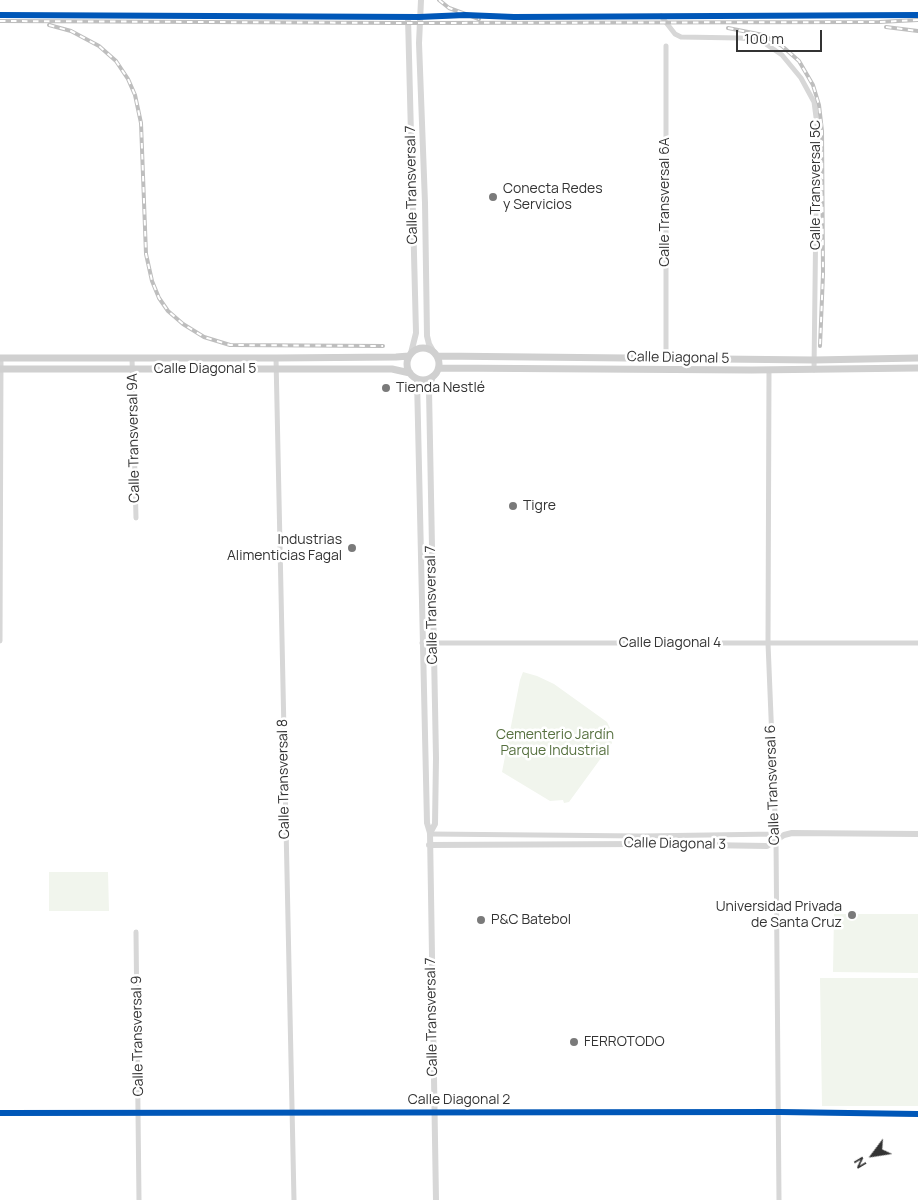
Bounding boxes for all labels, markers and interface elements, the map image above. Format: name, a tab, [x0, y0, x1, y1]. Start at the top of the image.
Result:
scale bar	[738, 20, 824, 52]
text: 100 m	[744, 28, 784, 49]
street label: Calle Transversal 5C	[808, 120, 824, 250]
street label: Calle Transversal 7	[403, 125, 421, 245]
street label: Calle Transversal 6A	[657, 137, 673, 267]
place label: Conecta Redes y Servicios	[503, 181, 603, 213]
marker: Conecta Redes y Servicios	[487, 191, 499, 203]
street label: Calle Diagonal 5	[627, 349, 729, 367]
street label: Calle Diagonal 5	[154, 361, 256, 377]
street label: Calle Transversal 9A	[124, 373, 144, 503]
place label: Tienda Nestlé	[396, 380, 485, 396]
marker: Tienda Nestlé	[380, 382, 392, 394]
place label: Tigre	[523, 498, 556, 514]
marker: Tigre	[507, 500, 519, 512]
place label: Industrias Alimenticias Fagal	[227, 532, 342, 564]
marker: Industrias Alimenticias Fagal	[346, 542, 358, 554]
street label: Calle Transversal 7	[423, 545, 441, 665]
street label: Calle Diagonal 4	[619, 635, 721, 651]
street label: Calle Transversal 8	[275, 719, 293, 839]
street label: Calle Transversal 6	[763, 724, 783, 846]
park label: Cementerio Jardín Parque Industrial	[496, 727, 614, 760]
street label: Calle Diagonal 3	[624, 835, 726, 853]
place label: Universidad Privada de Santa Cruz	[716, 899, 842, 932]
marker: Universidad Privada de Santa Cruz	[846, 909, 858, 921]
place label: P&C Batebol	[491, 912, 571, 928]
marker: P&C Batebol	[475, 914, 487, 926]
street label: Calle Transversal 7	[423, 957, 441, 1077]
street label: Calle Transversal 9	[129, 976, 147, 1096]
place label: FERROTODO	[584, 1034, 665, 1050]
marker: FERROTODO	[568, 1036, 580, 1048]
street label: Calle Diagonal 2	[408, 1092, 510, 1108]
north arrow	[848, 1130, 898, 1180]
text: N	[849, 1154, 870, 1172]

